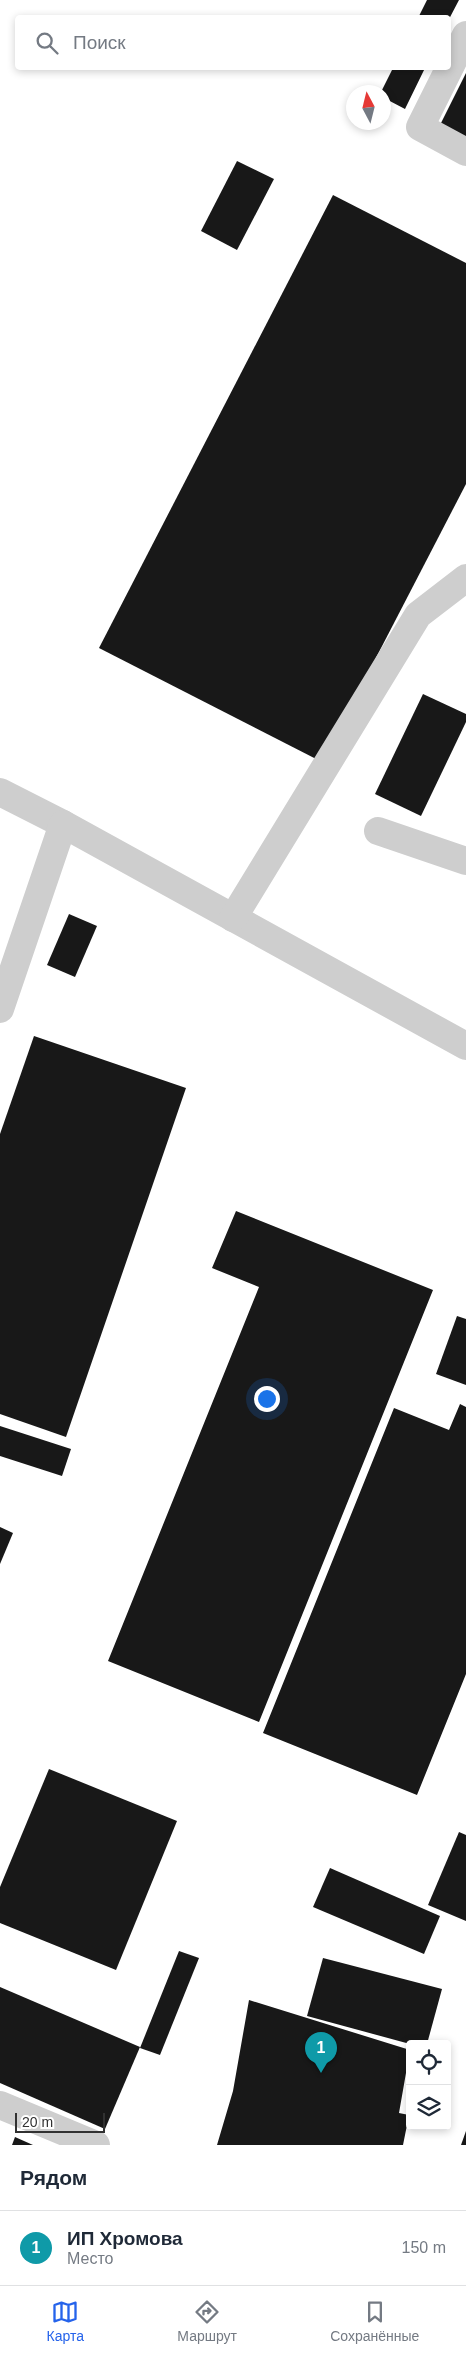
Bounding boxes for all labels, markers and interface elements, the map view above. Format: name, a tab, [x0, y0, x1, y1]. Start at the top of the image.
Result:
search box	[15, 15, 451, 70]
icon: search	[33, 29, 61, 57]
text: Поиск	[73, 32, 126, 53]
north arrow	[346, 85, 391, 130]
your location	[254, 1386, 280, 1412]
pin: 1	[305, 2032, 337, 2073]
map controls	[406, 2040, 451, 2130]
button: locate	[406, 2040, 451, 2085]
button: layers	[406, 2085, 451, 2130]
scale bar	[15, 2110, 105, 2133]
text: 20 m	[22, 2114, 53, 2130]
text: Рядом	[20, 2166, 87, 2189]
text: ИП Хромова	[67, 2228, 183, 2249]
text: 1	[32, 2239, 40, 2256]
text: 150 m	[402, 2239, 446, 2256]
text: Место	[67, 2250, 113, 2267]
tab: Карта	[47, 2298, 84, 2344]
tab: Маршрут	[177, 2298, 237, 2344]
tab: Сохранённые	[330, 2298, 419, 2344]

